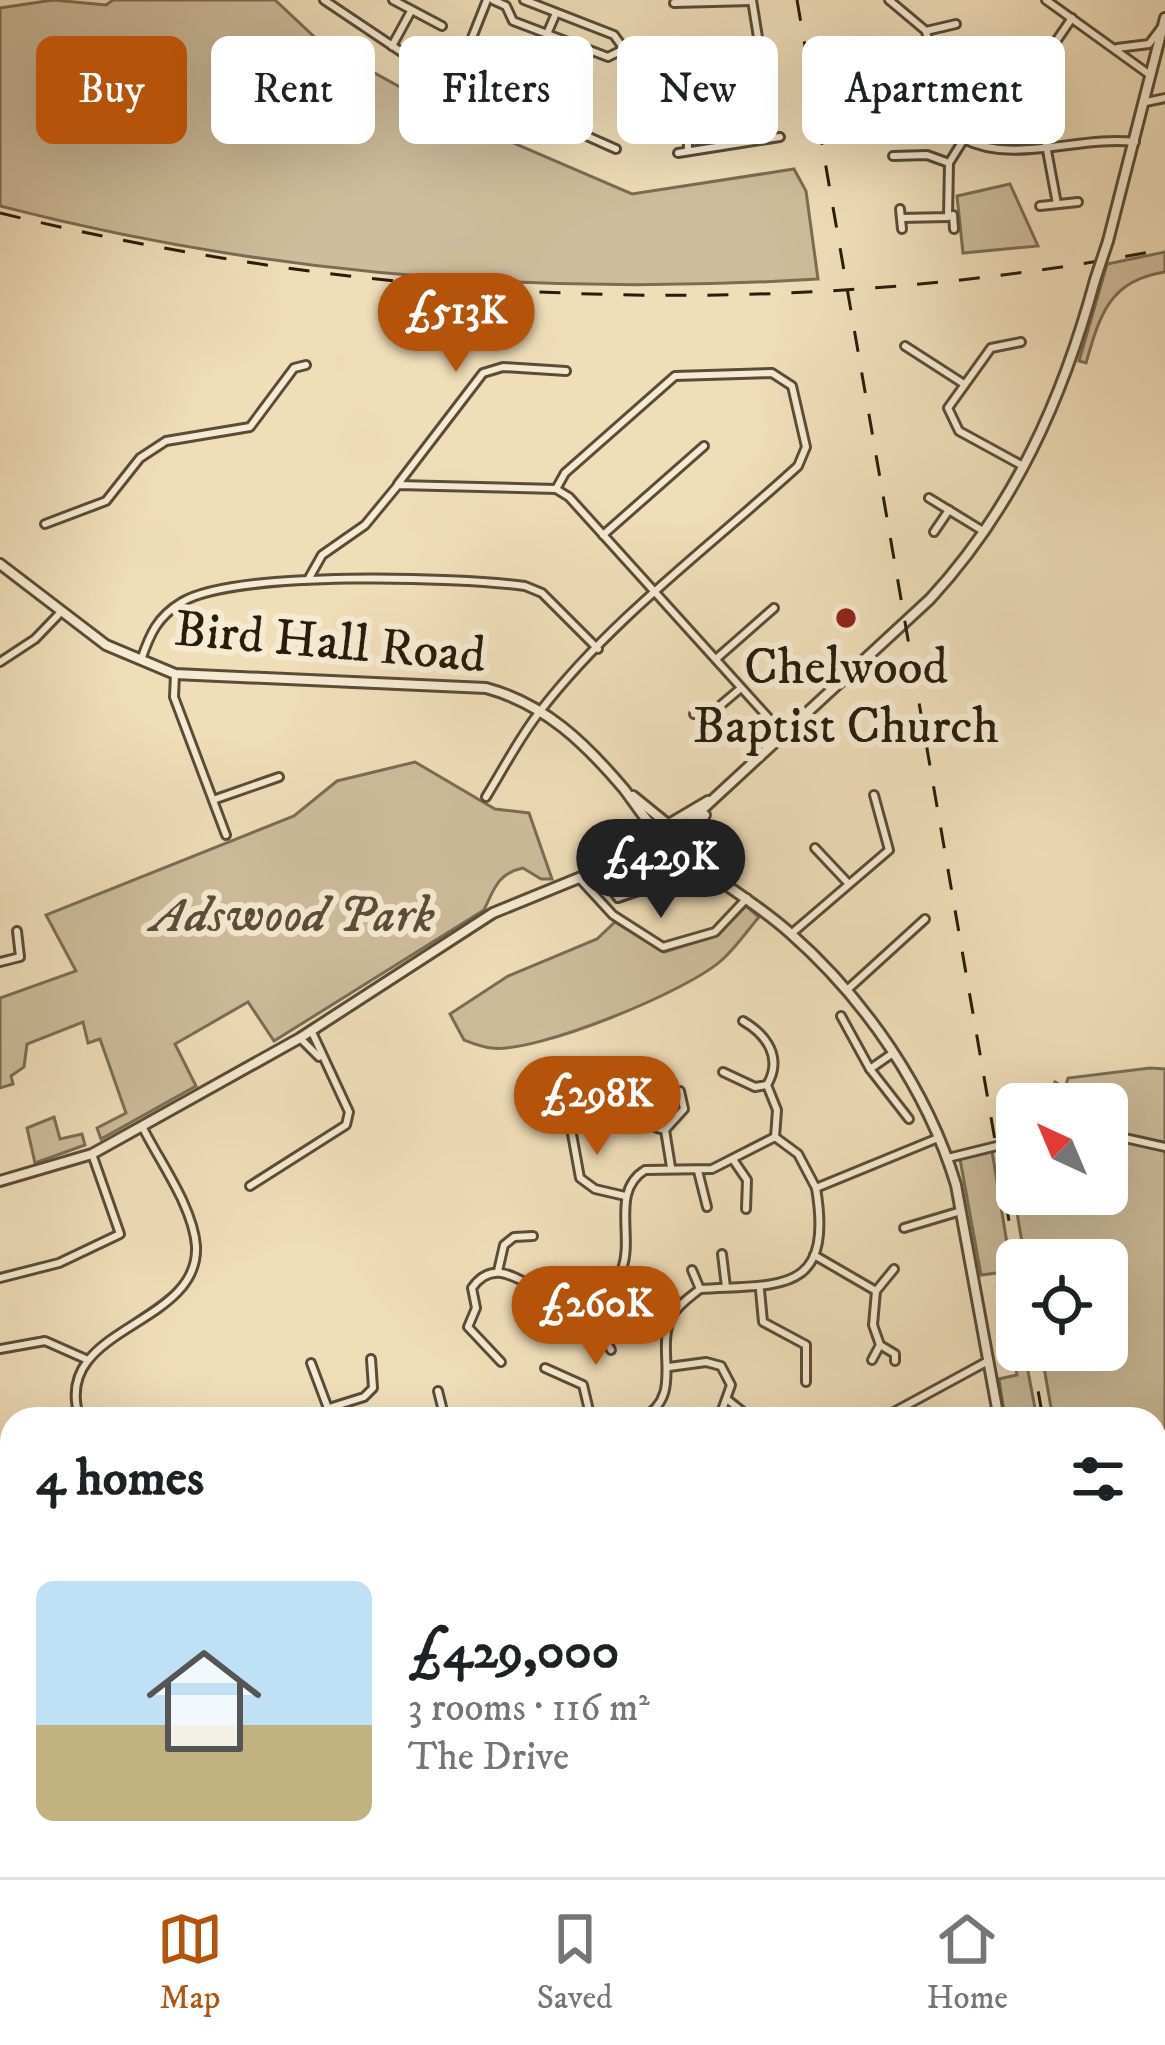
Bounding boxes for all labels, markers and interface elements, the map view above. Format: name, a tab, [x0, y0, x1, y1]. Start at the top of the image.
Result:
chip: Buy	[36, 36, 187, 144]
chip: Rent	[211, 36, 375, 144]
chip: Filters	[399, 36, 593, 144]
chip: New	[617, 36, 778, 144]
chip: Apartment	[802, 36, 1065, 144]
pin: £513K	[372, 273, 540, 375]
text: £513K	[405, 287, 507, 336]
street label: Bird Hall Road	[172, 598, 489, 689]
marker: Chelwood Baptist Church	[833, 605, 859, 631]
place label: Chelwood Baptist Church	[693, 636, 999, 759]
pin: £429K	[577, 819, 745, 921]
text: £429K	[603, 833, 719, 882]
park label: Adswood Park	[146, 884, 436, 948]
pin: £298K	[513, 1056, 681, 1158]
text: £298K	[541, 1070, 653, 1119]
north arrow	[996, 1083, 1128, 1215]
map controls	[996, 1083, 1128, 1371]
button: locate	[996, 1239, 1128, 1371]
pin: £260K	[512, 1266, 680, 1368]
text: £260K	[539, 1280, 653, 1329]
icon: filters	[1065, 1446, 1131, 1512]
text: 4 homes	[36, 1447, 204, 1511]
text: £429,000	[408, 1620, 619, 1684]
icon: home	[132, 1629, 276, 1773]
text: 3 rooms · 116 m²	[408, 1684, 650, 1733]
text: The Drive	[408, 1733, 569, 1782]
tab: Map	[157, 1906, 223, 2019]
tab: Saved	[537, 1906, 613, 2019]
tab: Home	[926, 1906, 1008, 2019]

